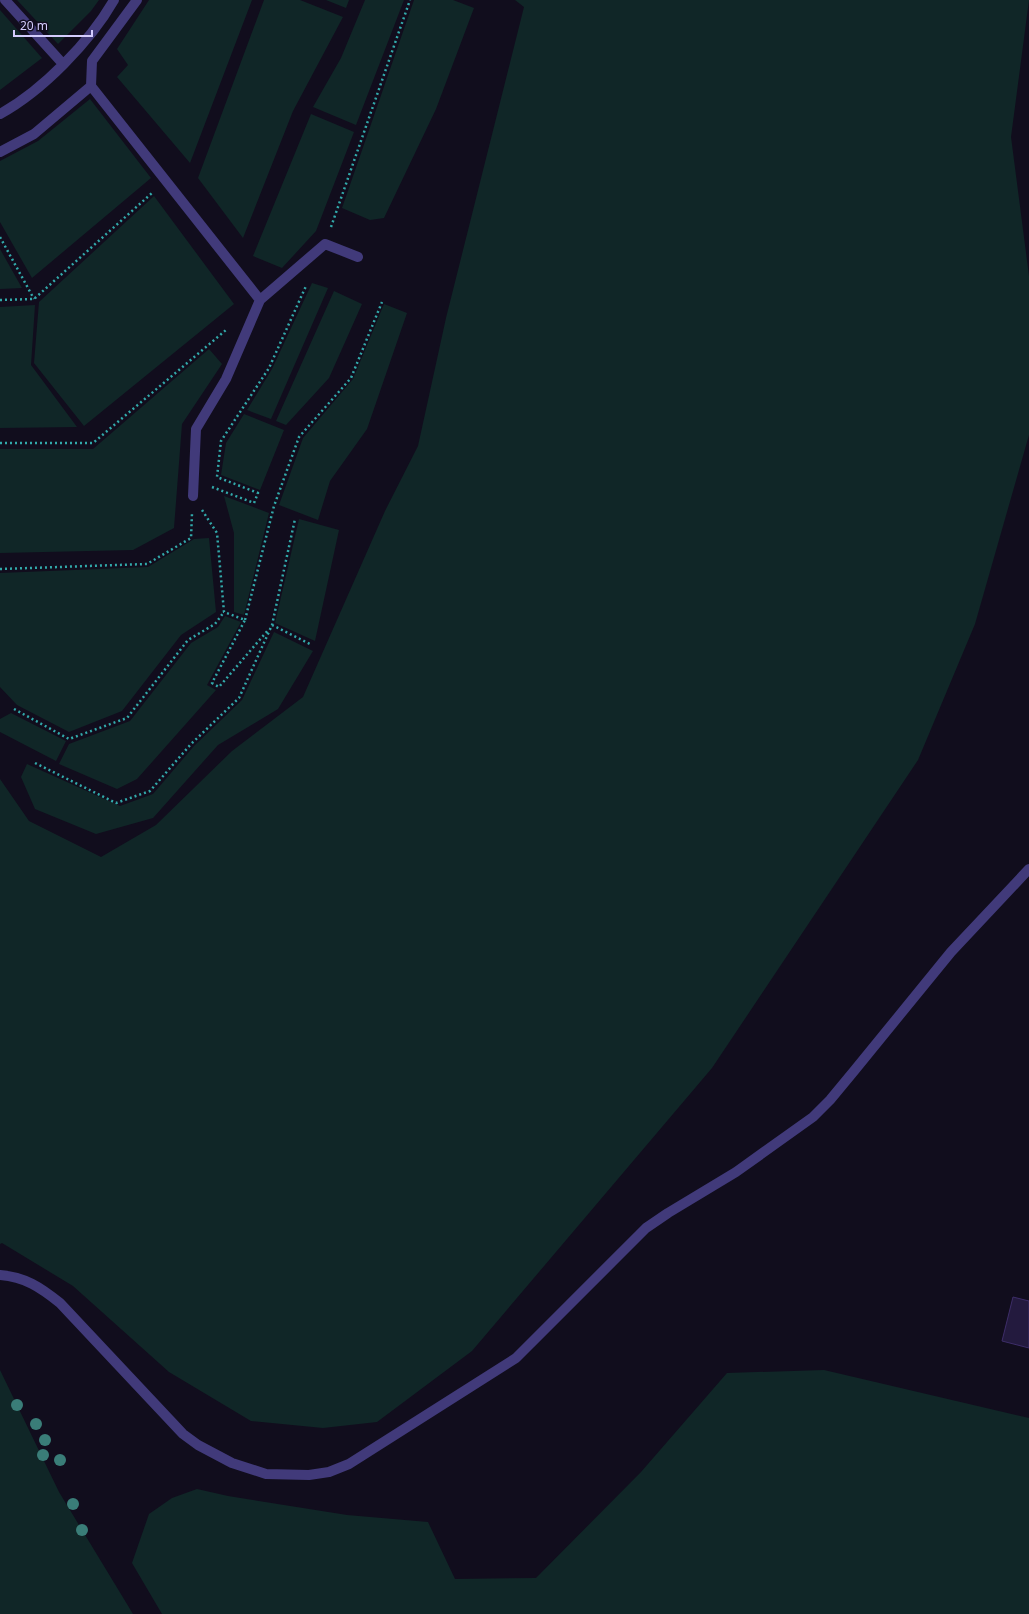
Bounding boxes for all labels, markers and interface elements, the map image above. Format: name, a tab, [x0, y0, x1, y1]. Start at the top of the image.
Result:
scale bar	[14, 12, 92, 38]
text: 20 m	[20, 17, 48, 34]

